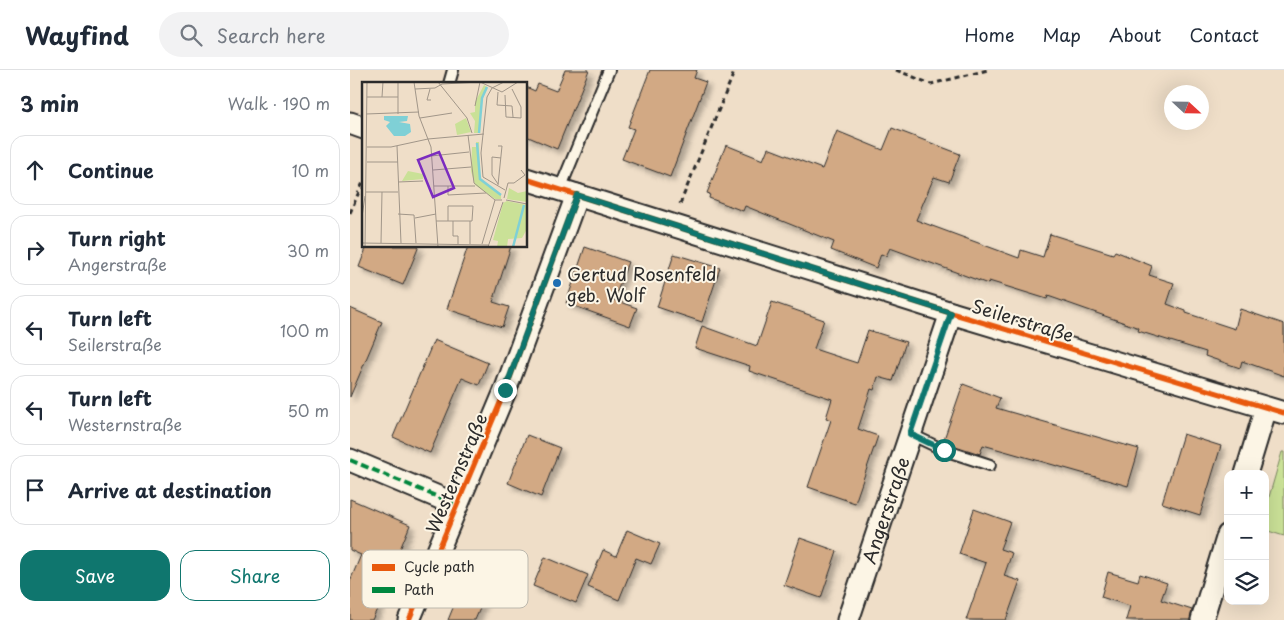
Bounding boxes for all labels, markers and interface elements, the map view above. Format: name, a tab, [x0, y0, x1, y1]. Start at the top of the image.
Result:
search box	[159, 12, 509, 57]
text: Wayfind	[25, 17, 129, 53]
icon: search	[177, 21, 205, 49]
text: Search here	[217, 21, 325, 49]
text: Home	[964, 21, 1014, 48]
text: Map	[1042, 21, 1081, 48]
text: About	[1109, 21, 1161, 48]
text: Contact	[1189, 21, 1259, 48]
inset map	[362, 82, 528, 248]
north arrow	[1164, 85, 1209, 130]
text: 3 min	[20, 87, 79, 119]
text: Walk · 190 m	[228, 91, 330, 115]
icon: ahead	[21, 156, 49, 184]
text: Continue	[68, 156, 154, 184]
text: 10 m	[292, 158, 329, 182]
text: Turn right	[68, 224, 166, 252]
icon: right	[21, 236, 49, 264]
text: 30 m	[287, 238, 329, 262]
text: Angerstraße	[68, 252, 167, 276]
place label: Gertud Rosenfeld geb. Wolf	[567, 260, 717, 308]
marker: Gertud Rosenfeld geb. Wolf	[551, 277, 563, 289]
street label: Seilerstraße	[969, 292, 1077, 348]
text: Turn left	[68, 304, 152, 332]
icon: left	[21, 316, 49, 344]
text: 100 m	[280, 318, 329, 342]
text: Seilerstraße	[68, 332, 162, 356]
route end	[494, 379, 517, 402]
text: Turn left	[68, 384, 152, 412]
icon: left	[21, 396, 49, 424]
text: 50 m	[288, 398, 329, 422]
street label: Westernstraße	[419, 409, 493, 537]
text: Westernstraße	[68, 412, 182, 436]
route start	[933, 439, 956, 462]
street label: Angerstraße	[854, 453, 915, 567]
map controls	[1224, 470, 1269, 605]
button: +	[1224, 470, 1269, 515]
icon: arrive	[21, 476, 49, 504]
text: Arrive at destination	[68, 476, 272, 504]
button: −	[1224, 515, 1269, 560]
button: Save	[20, 550, 170, 601]
button: Share	[180, 550, 330, 601]
legend	[362, 550, 528, 608]
text: Cycle path	[404, 556, 475, 577]
button: layers	[1224, 560, 1269, 605]
text: Path	[404, 579, 434, 600]

